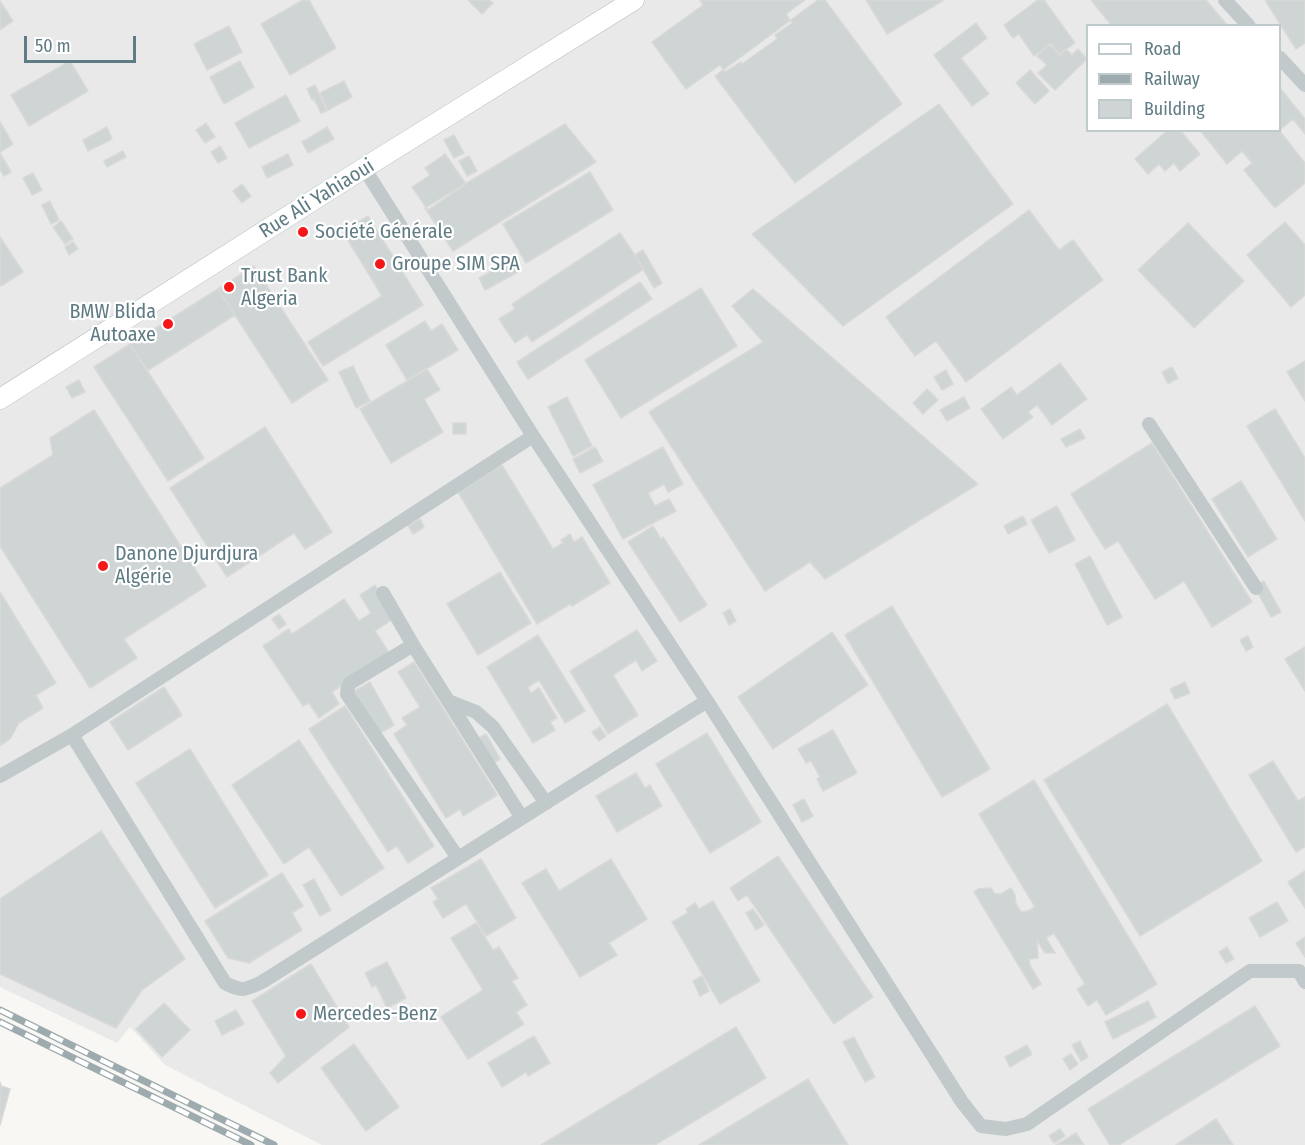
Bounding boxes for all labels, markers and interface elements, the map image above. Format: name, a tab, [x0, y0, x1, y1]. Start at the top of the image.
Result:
scale bar	[27, 24, 140, 62]
legend	[1086, 24, 1281, 132]
text: 50 m	[35, 35, 71, 57]
text: Road	[1144, 38, 1181, 60]
text: Railway	[1144, 68, 1200, 90]
text: Building	[1144, 98, 1205, 120]
street label: Rue Ali Yahiaoui	[255, 154, 379, 244]
place label: Société Générale	[315, 220, 453, 244]
marker: Société Générale	[296, 225, 310, 239]
place label: Groupe SIM SPA	[392, 252, 520, 276]
marker: Groupe SIM SPA	[373, 257, 387, 271]
place label: Trust Bank Algeria	[241, 264, 327, 311]
marker: Trust Bank Algeria	[222, 280, 236, 294]
place label: BMW Blida Autoaxe	[69, 300, 156, 347]
marker: BMW Blida Autoaxe	[161, 317, 175, 331]
place label: Danone Djurdjura Algérie	[115, 542, 258, 589]
marker: Danone Djurdjura Algérie	[96, 559, 110, 573]
place label: Mercedes-Benz	[313, 1002, 437, 1026]
marker: Mercedes-Benz	[294, 1007, 308, 1021]

